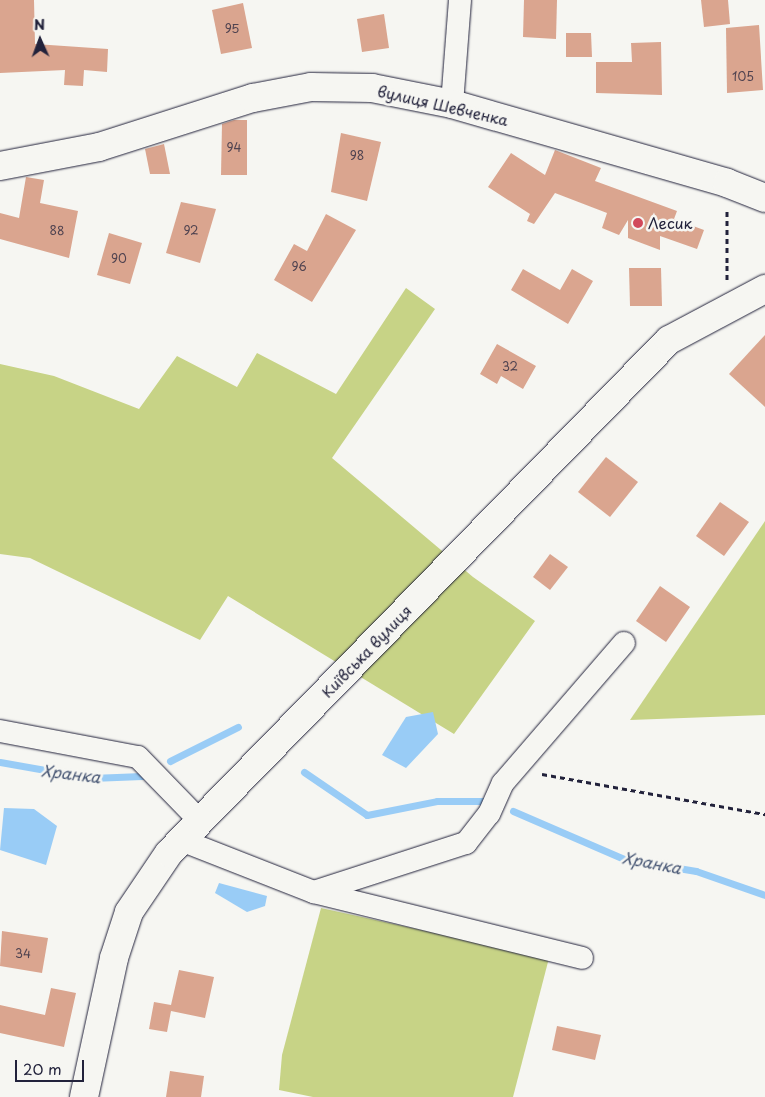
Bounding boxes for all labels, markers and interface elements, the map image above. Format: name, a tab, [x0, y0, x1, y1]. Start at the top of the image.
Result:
text: N	[34, 14, 45, 35]
north arrow	[15, 15, 65, 65]
house number: 95	[225, 22, 239, 36]
house number: 105	[732, 70, 754, 84]
street label: вулиця Шевченка	[376, 81, 510, 129]
house number: 94	[227, 141, 241, 155]
house number: 98	[350, 149, 364, 163]
place label: Лесик	[648, 214, 692, 232]
marker: Лесик	[632, 217, 644, 229]
house number: 88	[50, 224, 64, 238]
house number: 92	[183, 224, 199, 238]
house number: 90	[111, 252, 127, 266]
house number: 96	[291, 260, 307, 274]
house number: 32	[502, 360, 518, 374]
street label: Київська вулиця	[317, 601, 415, 701]
water label: Хранка	[40, 760, 102, 786]
water label: Хранка	[621, 847, 683, 877]
house number: 34	[15, 947, 31, 961]
scale bar	[18, 1050, 86, 1082]
text: 20 m	[23, 1057, 62, 1080]

